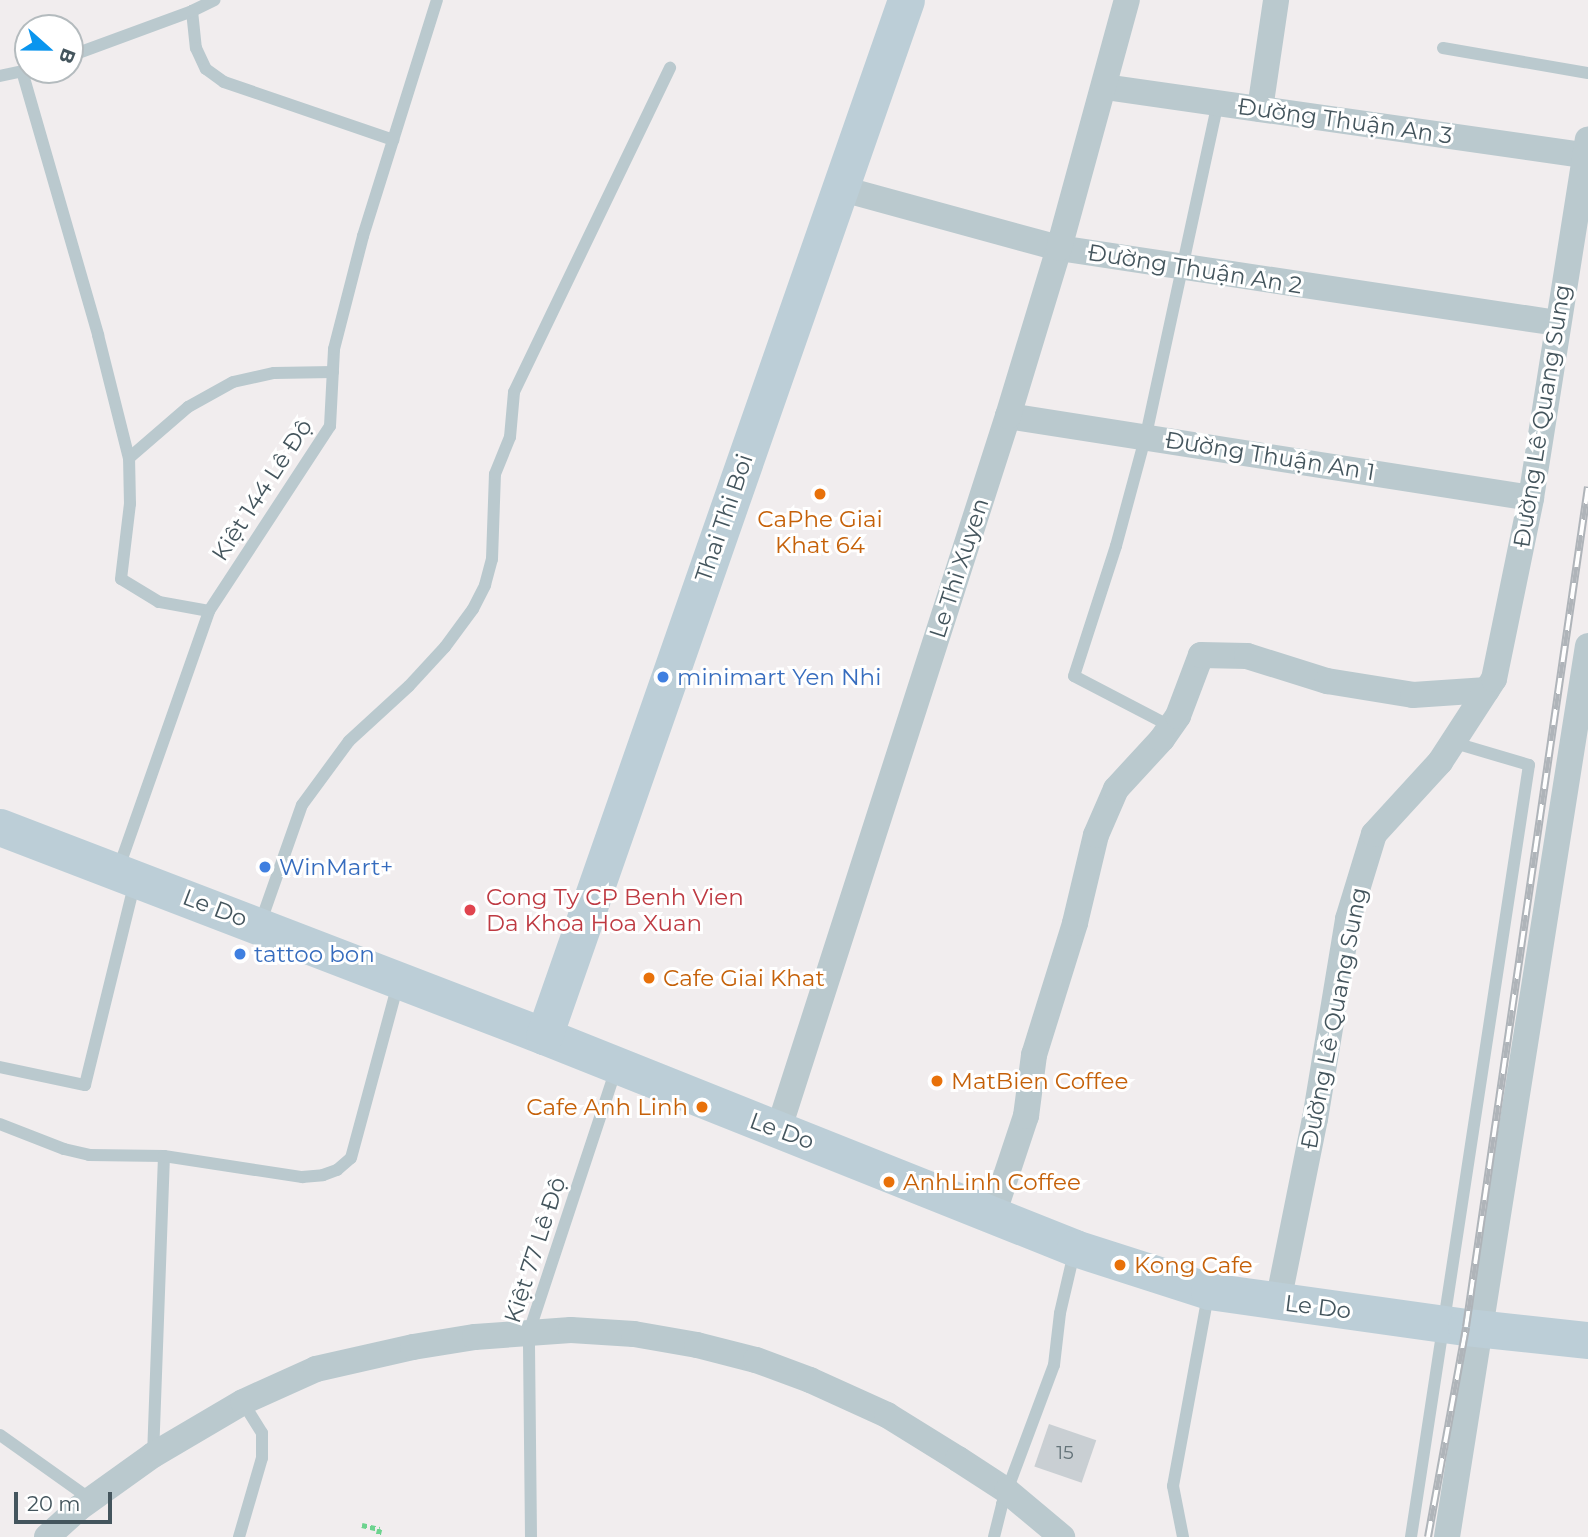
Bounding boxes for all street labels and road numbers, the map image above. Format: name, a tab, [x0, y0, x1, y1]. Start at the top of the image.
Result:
street label: Đường Thuận An 3	[1236, 92, 1454, 150]
street label: Đường Thuận An 2	[1086, 238, 1304, 300]
street label: Đường Lê Quang Sung	[1508, 283, 1576, 549]
street label: Kiệt 144 Lê Độ	[206, 414, 318, 566]
street label: Đường Thuận An 1	[1163, 426, 1377, 486]
street label: Thai Thi Boi	[689, 450, 759, 586]
street label: Le Thi Xuyen	[923, 494, 995, 642]
street label: Le Do	[179, 883, 251, 933]
street label: Đường Lê Quang Sung	[1295, 885, 1373, 1151]
street label: Le Do	[746, 1107, 818, 1155]
street label: Kiệt 77 Lê Độ	[498, 1174, 572, 1326]
street label: Le Do	[1283, 1289, 1353, 1325]

